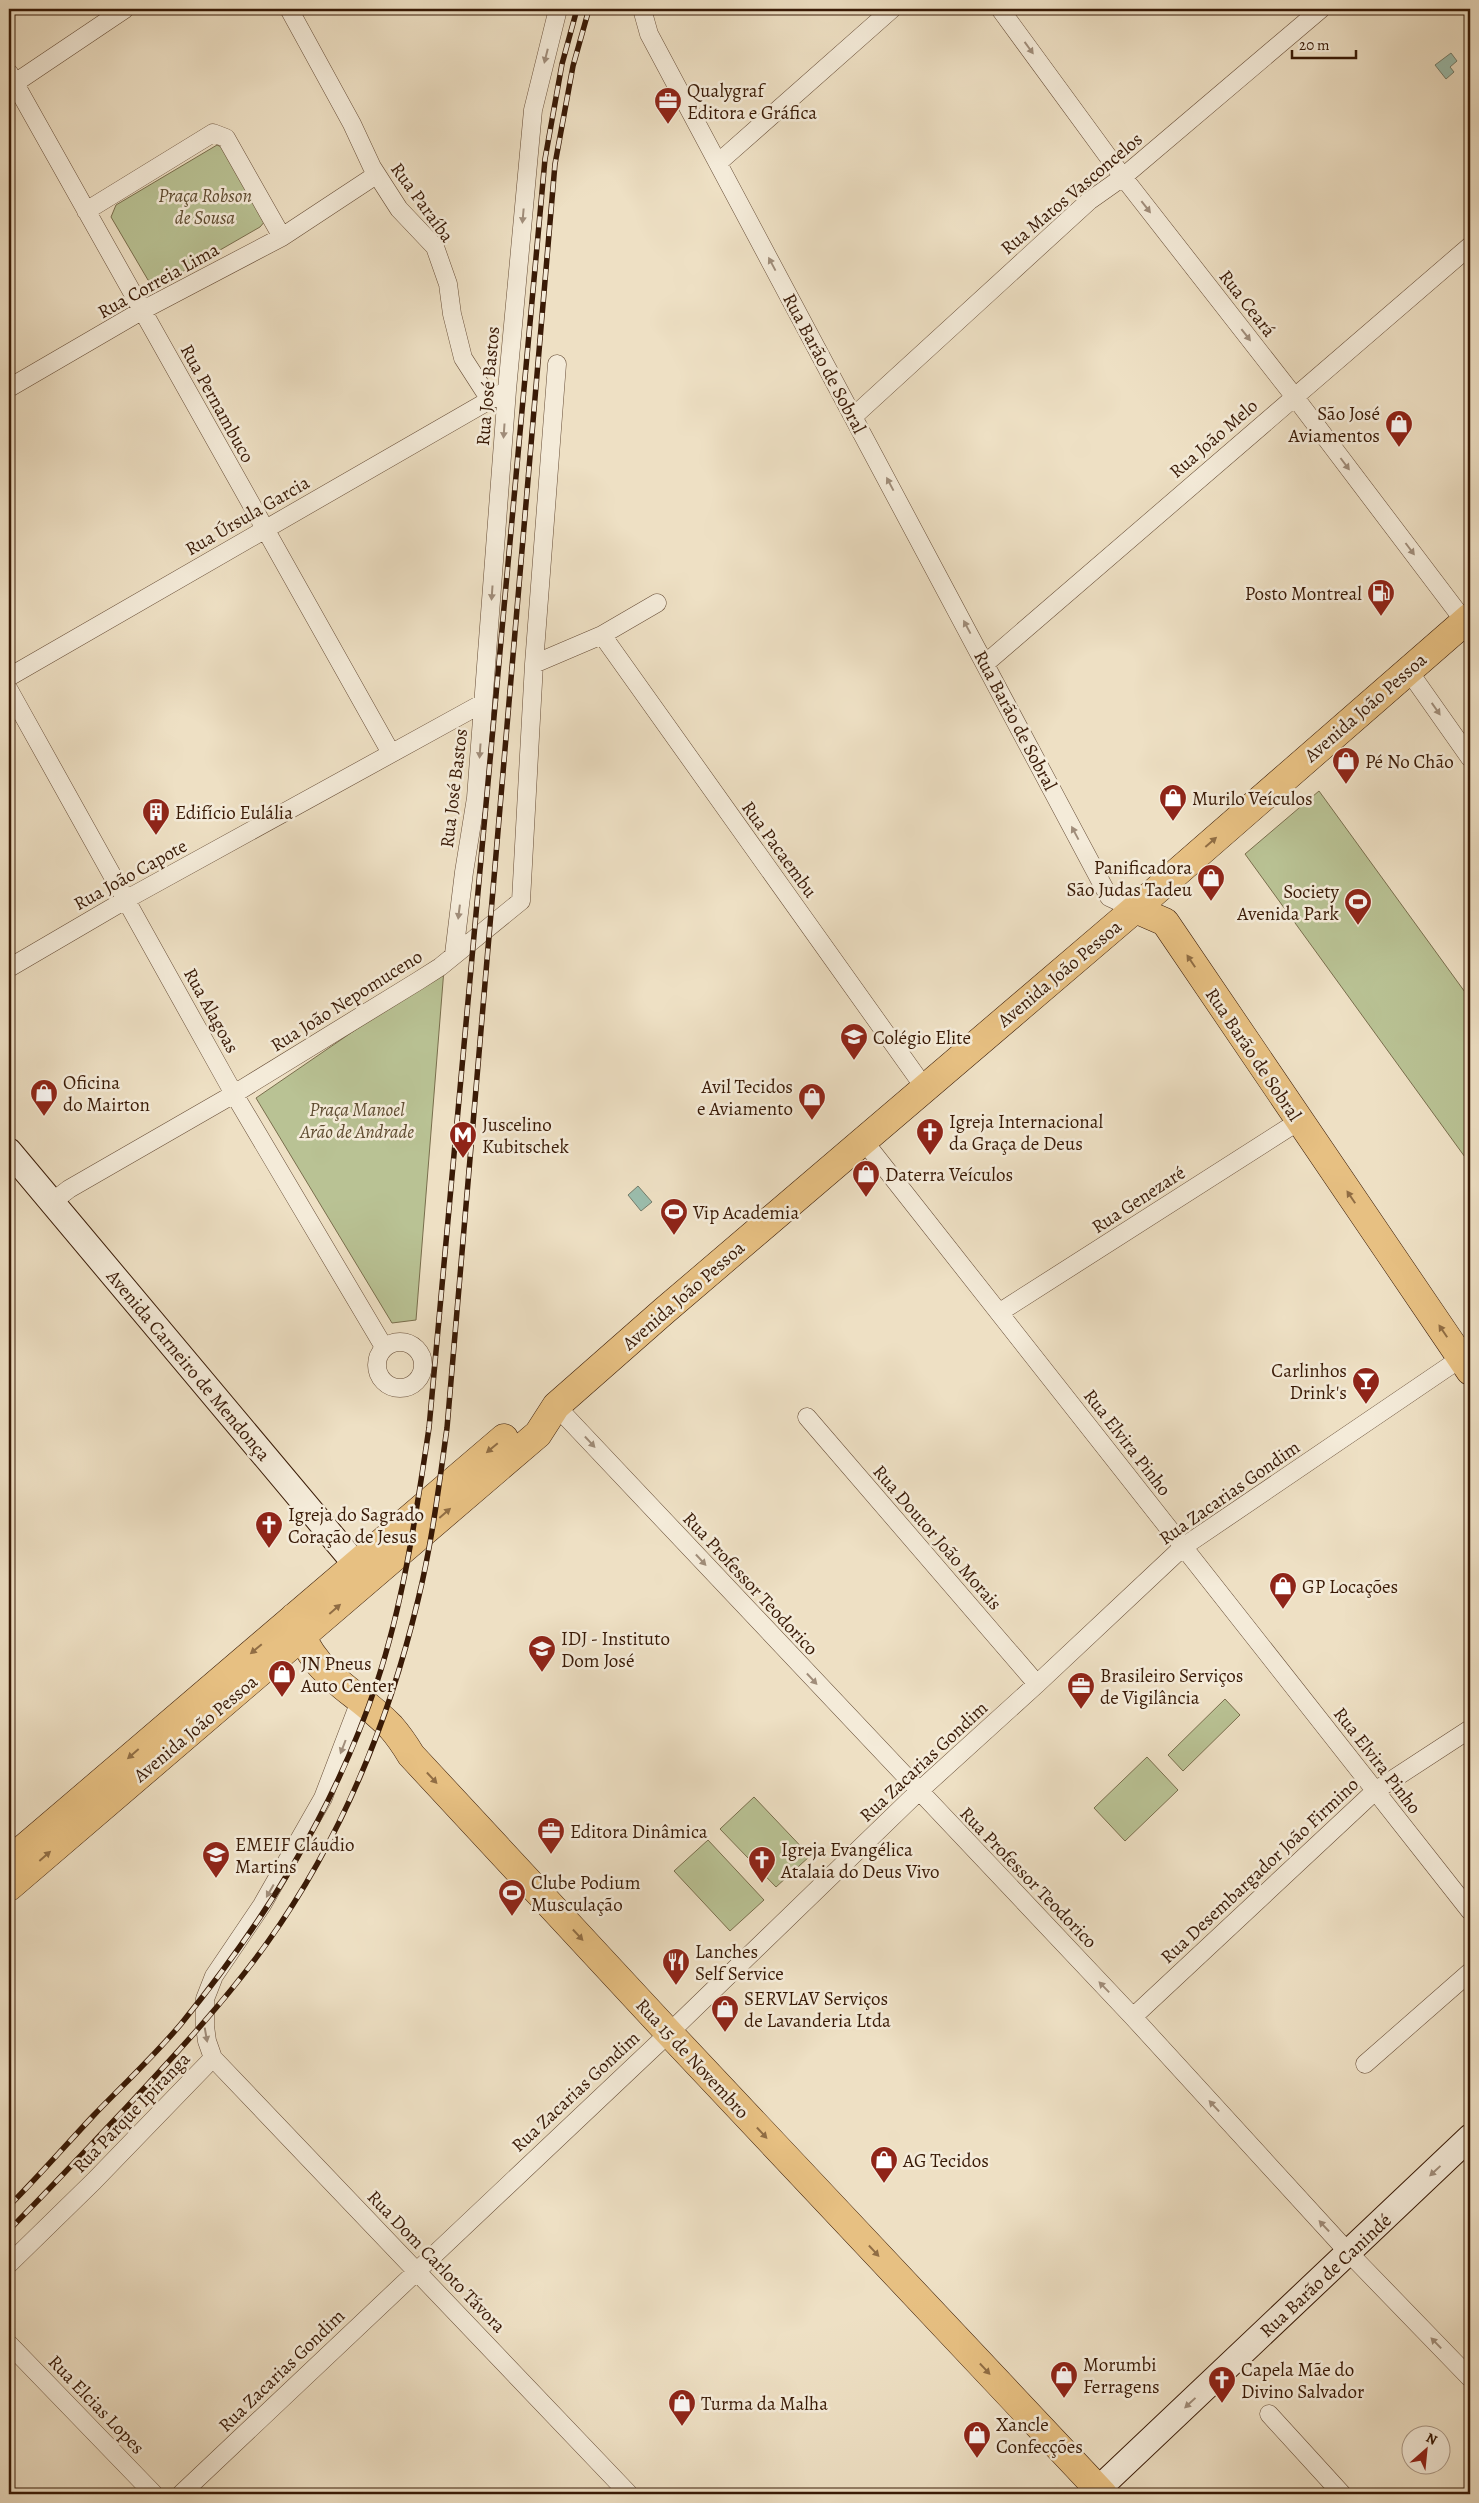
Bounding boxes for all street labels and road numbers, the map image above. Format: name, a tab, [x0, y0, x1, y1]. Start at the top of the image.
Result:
street label: Rua Matos Vasconcelos	[995, 127, 1148, 261]
street label: Rua Paraíba	[384, 157, 460, 248]
street label: Rua Correia Lima	[93, 237, 224, 325]
street label: Rua Ceará	[1213, 265, 1282, 343]
street label: Rua Barão de Sobral	[776, 289, 872, 438]
street label: Rua José Bastos	[470, 325, 506, 447]
street label: Rua Pernambuco	[174, 340, 260, 467]
street label: Rua João Melo	[1164, 393, 1263, 484]
street label: Rua Úrsula Garcia	[181, 470, 315, 562]
street label: Rua Barão de Sobral	[967, 646, 1063, 795]
street label: Avenida João Pessoa	[1298, 647, 1433, 769]
street label: Rua José Bastos	[434, 727, 474, 849]
street label: Rua Pacaembu	[735, 796, 824, 904]
street label: Rua João Capote	[69, 833, 192, 917]
street label: Avenida João Pessoa	[991, 914, 1127, 1034]
street label: Rua João Nepomuceno	[266, 944, 427, 1058]
street label: Rua Alagoas	[177, 963, 245, 1058]
street label: Rua Barão de Sobral	[1199, 983, 1308, 1126]
street label: Rua Genezaré	[1087, 1160, 1190, 1240]
street label: Avenida João Pessoa	[616, 1235, 751, 1357]
street label: Avenida Carneiro de Mendonça	[100, 1264, 276, 1467]
street label: Rua Elvira Pinho	[1077, 1384, 1177, 1501]
street label: Rua Zacarias Gondim	[1154, 1434, 1305, 1551]
street label: Rua Doutor João Morais	[867, 1459, 1008, 1616]
street label: Rua Professor Teodorico	[677, 1506, 824, 1661]
street label: Avenida João Pessoa	[127, 1669, 263, 1789]
street label: Rua Zacarias Gondim	[854, 1695, 994, 1828]
street label: Rua Elvira Pinho	[1327, 1702, 1427, 1819]
street label: Rua Desembargador João Firmino	[1155, 1772, 1365, 1970]
street label: Rua Professor Teodorico	[954, 1801, 1103, 1954]
street label: Rua 15 de Novembro	[630, 1993, 755, 2125]
street label: Rua Zacarias Gondim	[506, 2025, 646, 2158]
street label: Rua Parque Ipiranga	[67, 2046, 196, 2179]
street label: Rua Dom Carloto Távora	[361, 2185, 512, 2339]
street label: Rua Barão de Canindé	[1254, 2208, 1397, 2344]
street label: Rua Zacarias Gondim	[213, 2303, 351, 2438]
street label: Rua Elcias Lopes	[42, 2349, 150, 2460]

